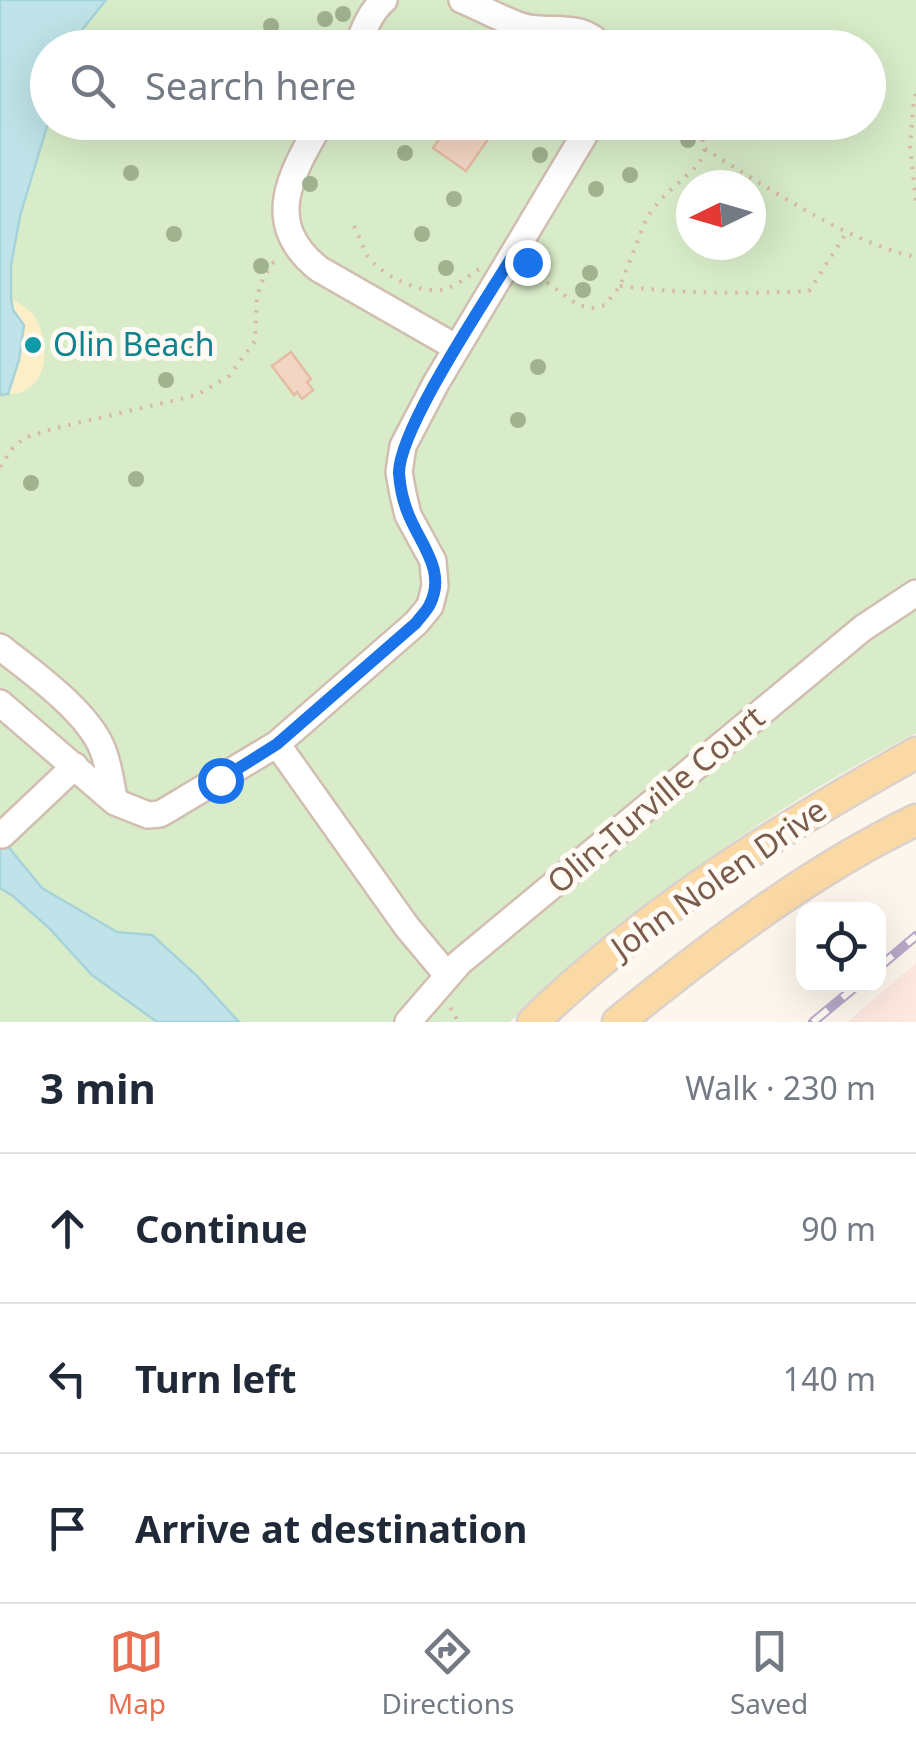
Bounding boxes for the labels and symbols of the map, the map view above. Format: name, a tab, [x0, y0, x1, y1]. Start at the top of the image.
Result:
north arrow	[676, 170, 766, 260]
route end	[505, 240, 551, 286]
place label: Olin Beach	[53, 322, 215, 365]
marker: Olin Beach	[22, 334, 44, 356]
street label: Olin-Turville Court	[537, 695, 773, 902]
route start	[198, 758, 244, 804]
street label: John Nolen Drive	[600, 788, 834, 970]

